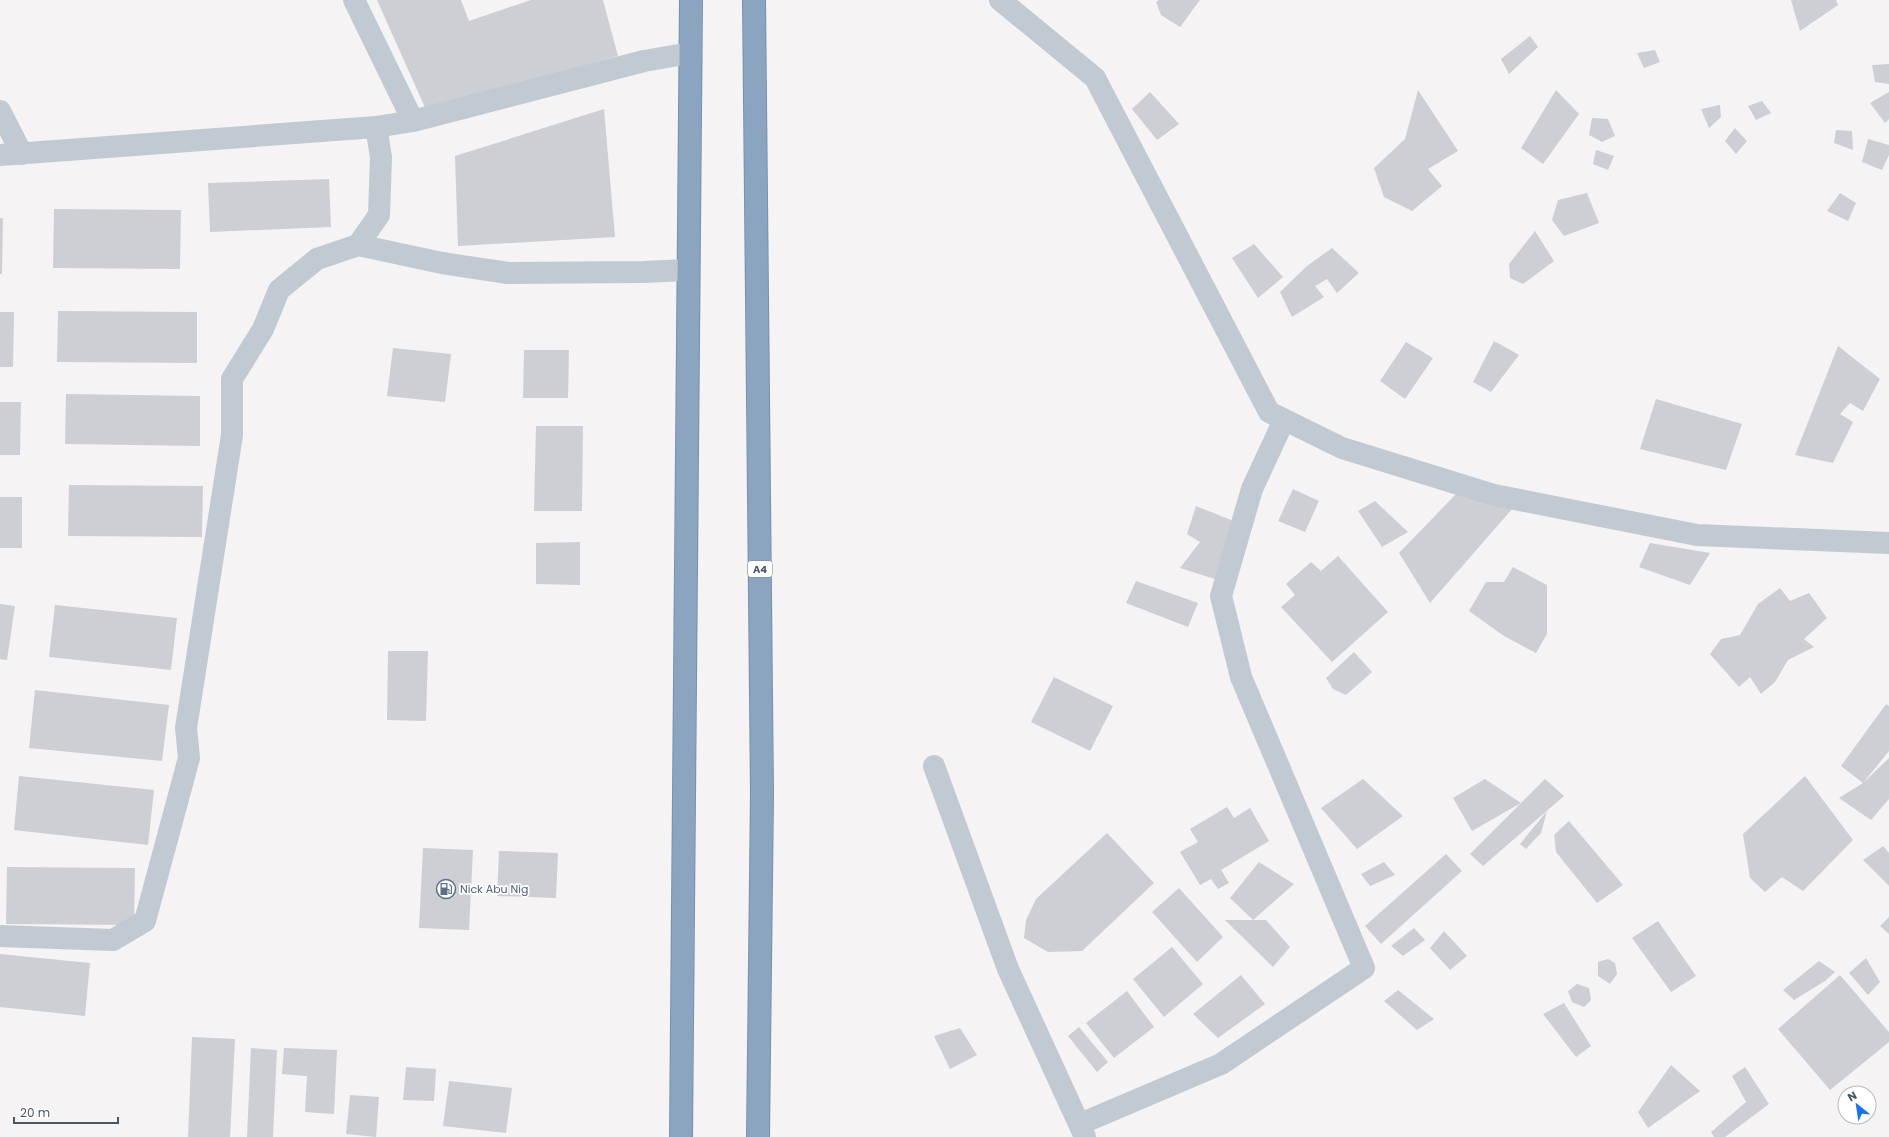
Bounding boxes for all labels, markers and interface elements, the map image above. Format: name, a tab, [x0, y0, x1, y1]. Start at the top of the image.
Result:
road number: A4	[748, 561, 772, 577]
fuel station icon: Nick Abu Nig	[435, 878, 457, 900]
place label: Nick Abu Nig	[460, 881, 528, 897]
north arrow	[1837, 1085, 1877, 1125]
text: N	[1844, 1087, 1860, 1105]
scale bar	[14, 1099, 118, 1125]
text: 20 m	[20, 1104, 50, 1121]

